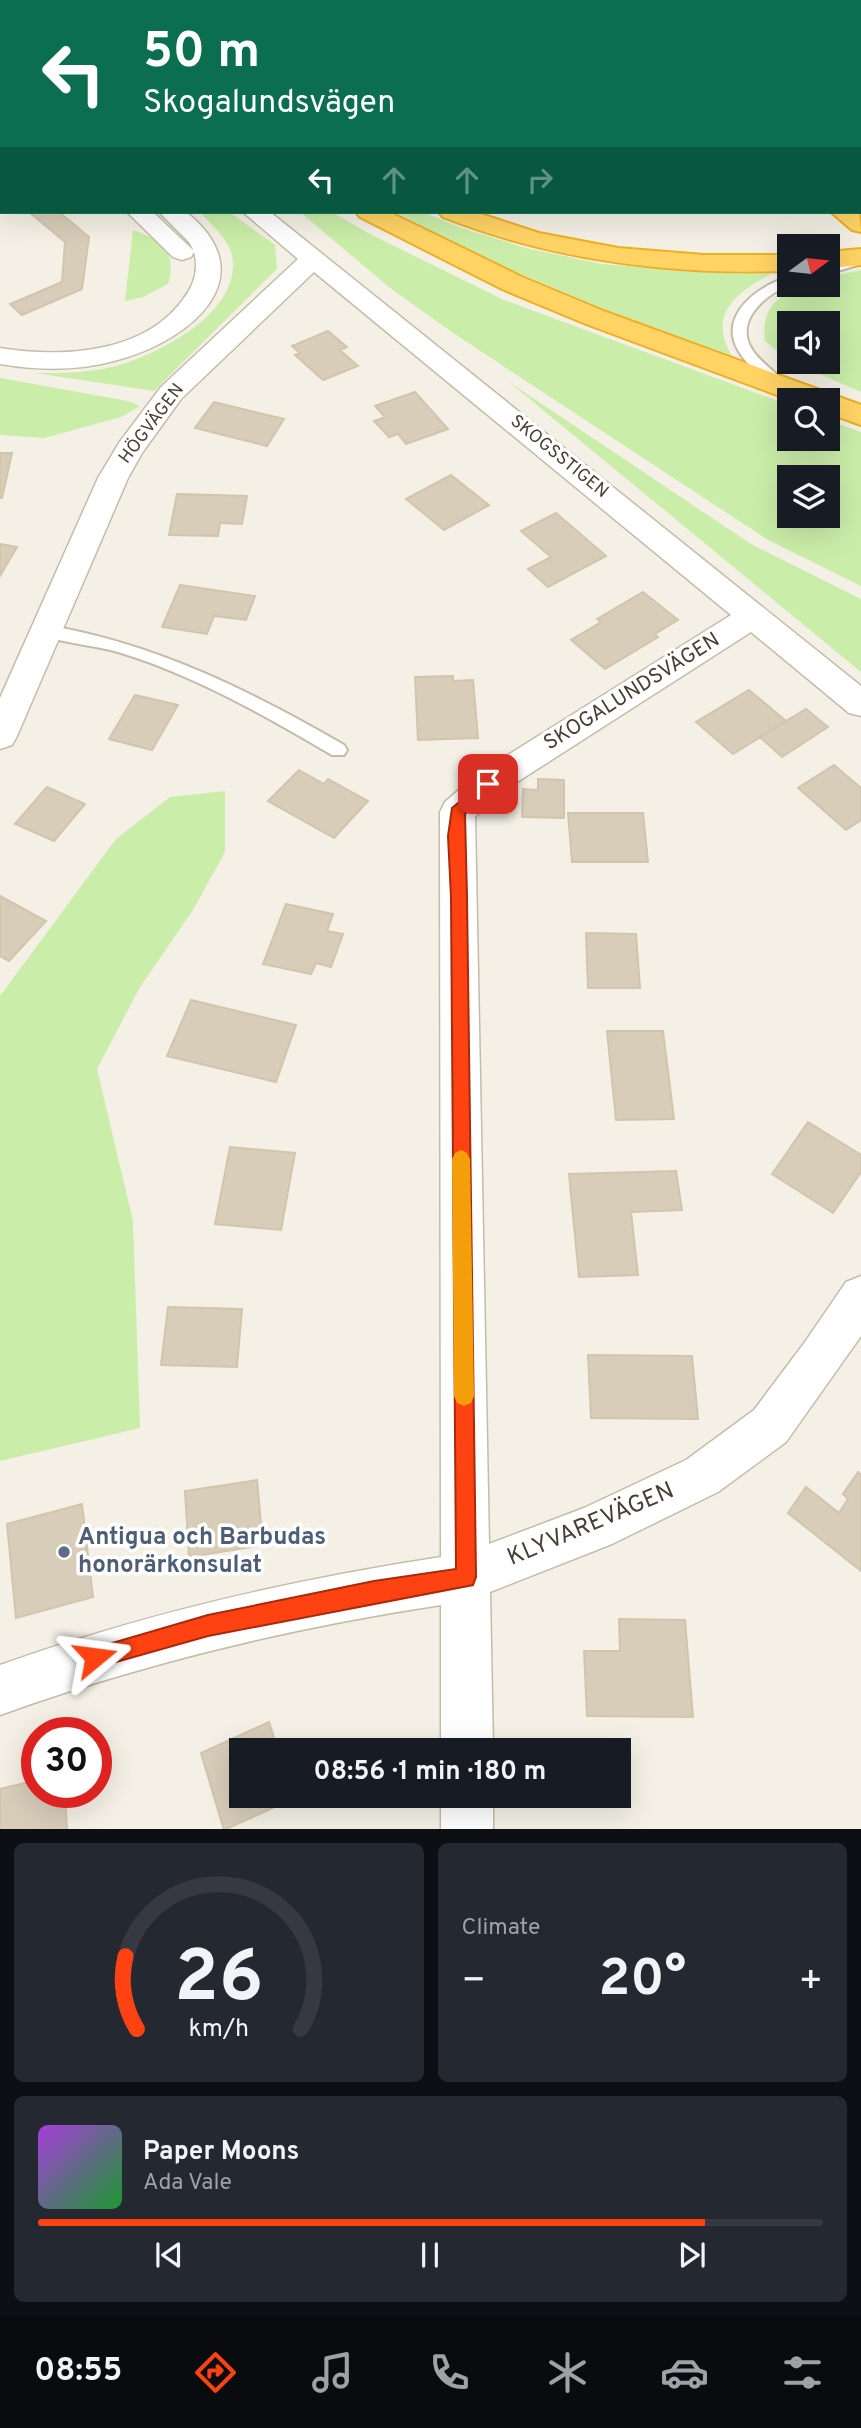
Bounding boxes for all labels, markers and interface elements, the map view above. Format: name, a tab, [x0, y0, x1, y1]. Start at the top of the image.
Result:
text: 50 m	[143, 23, 260, 85]
icon: left	[28, 28, 119, 119]
text: Skogalundsvägen	[143, 84, 395, 124]
icon: left	[302, 161, 340, 199]
icon: ahead	[375, 161, 413, 199]
icon: ahead	[448, 161, 486, 199]
icon: right	[521, 161, 559, 199]
north arrow	[777, 234, 840, 298]
map controls	[777, 234, 840, 528]
button: sound	[777, 311, 840, 374]
street label: HÖGVÄGEN	[113, 378, 190, 469]
button: search	[777, 388, 840, 451]
street label: SKOGSSTIGEN	[505, 410, 613, 504]
button: layers	[777, 465, 840, 528]
street label: SKOGALUNDSVÄGEN	[539, 627, 725, 757]
pin	[458, 754, 518, 814]
icon: arrive	[469, 765, 507, 803]
street label: KLYVAREVÄGEN	[503, 1475, 679, 1574]
place label: Antigua och Barbudas honorärkonsulat	[78, 1523, 326, 1581]
marker: Antigua och Barbudas honorärkonsulat	[56, 1544, 72, 1560]
position arrow	[58, 1620, 132, 1694]
speed limit sign: 30	[21, 1717, 112, 1808]
text: 08:56 · 1 min · 180 m	[314, 1756, 546, 1789]
text: Climate	[462, 1914, 540, 1943]
text: 26	[174, 1935, 263, 2027]
text: 20°	[598, 1948, 686, 2014]
text: −	[462, 1958, 486, 2007]
text: +	[798, 1958, 823, 2007]
text: km/h	[188, 2013, 249, 2045]
text: Paper Moons	[143, 2136, 299, 2169]
text: Ada Vale	[143, 2169, 232, 2198]
icon: previous	[150, 2236, 188, 2274]
icon: pause	[411, 2236, 449, 2274]
icon: next	[673, 2236, 711, 2274]
icon: directions	[191, 2348, 240, 2397]
icon: music	[308, 2348, 357, 2397]
icon: phone	[425, 2348, 474, 2397]
icon: climate	[543, 2348, 592, 2397]
icon: car	[660, 2348, 709, 2397]
icon: filters	[778, 2348, 827, 2397]
text: 08:55	[34, 2352, 122, 2392]

